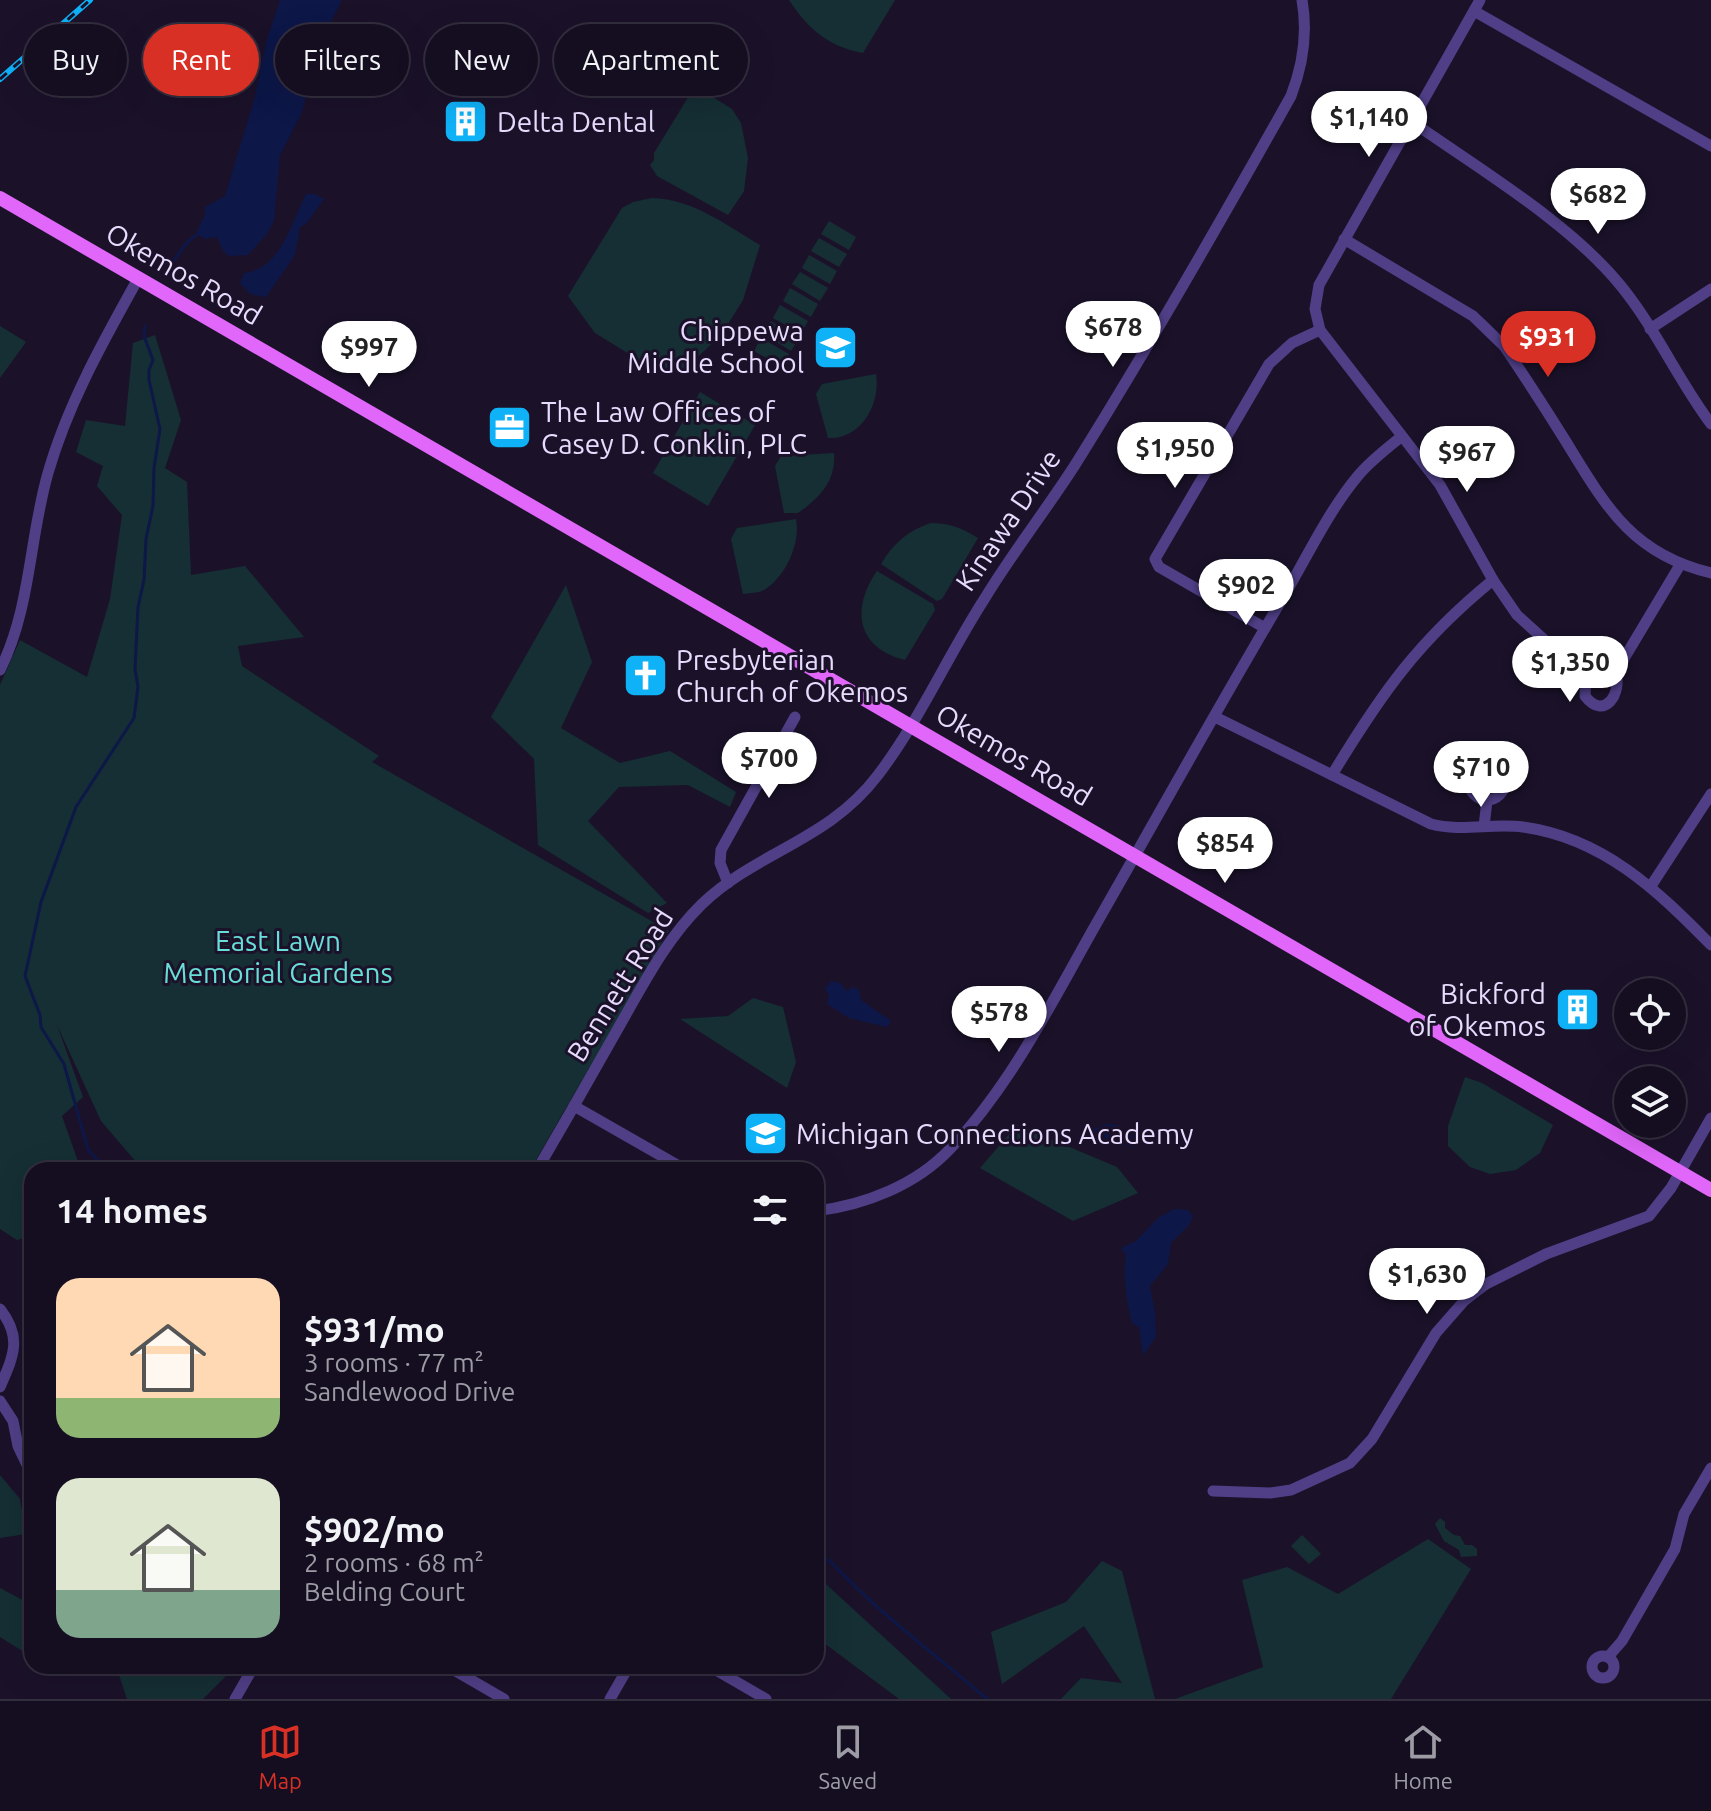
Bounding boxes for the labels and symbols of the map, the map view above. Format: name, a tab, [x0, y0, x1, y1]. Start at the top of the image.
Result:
pin: $1,140	[1304, 91, 1434, 159]
building icon: Delta Dental	[442, 98, 490, 146]
place label: Delta Dental	[497, 106, 655, 137]
pin: $682	[1551, 168, 1645, 236]
street label: Okemos Road	[101, 217, 268, 331]
pin: $678	[1066, 301, 1160, 369]
pin: $931	[1501, 311, 1595, 379]
place label: Chippewa Middle School	[627, 315, 804, 378]
pin: $997	[322, 321, 416, 389]
school or university icon: Chippewa Middle School	[811, 323, 859, 371]
place label: The Law Offices of Casey D. Conklin, PLC	[541, 396, 807, 459]
office icon: The Law Offices of Casey D. Conklin, PLC	[486, 404, 534, 452]
pin: $1,950	[1110, 422, 1240, 490]
pin: $967	[1420, 426, 1514, 494]
street label: Kinawa Drive	[949, 443, 1066, 596]
pin: $902	[1199, 559, 1293, 627]
pin: $1,350	[1505, 636, 1635, 704]
place label: Presbyterian Church of Okemos	[676, 644, 908, 707]
church icon: Presbyterian Church of Okemos	[621, 652, 669, 700]
street label: Okemos Road	[931, 698, 1098, 812]
pin: $700	[722, 732, 816, 800]
pin: $710	[1434, 741, 1528, 809]
pin: $854	[1178, 817, 1272, 885]
street label: Bennett Road	[560, 903, 679, 1067]
park label: East Lawn Memorial Gardens	[163, 925, 393, 988]
place label: Bickford of Okemos	[1409, 978, 1546, 1041]
pin: $578	[952, 986, 1046, 1054]
building icon: Bickford of Okemos	[1553, 986, 1601, 1034]
school or university icon: Michigan Connections Academy	[741, 1110, 789, 1158]
place label: Michigan Connections Academy	[796, 1118, 1194, 1149]
pin: $1,630	[1362, 1248, 1492, 1316]

